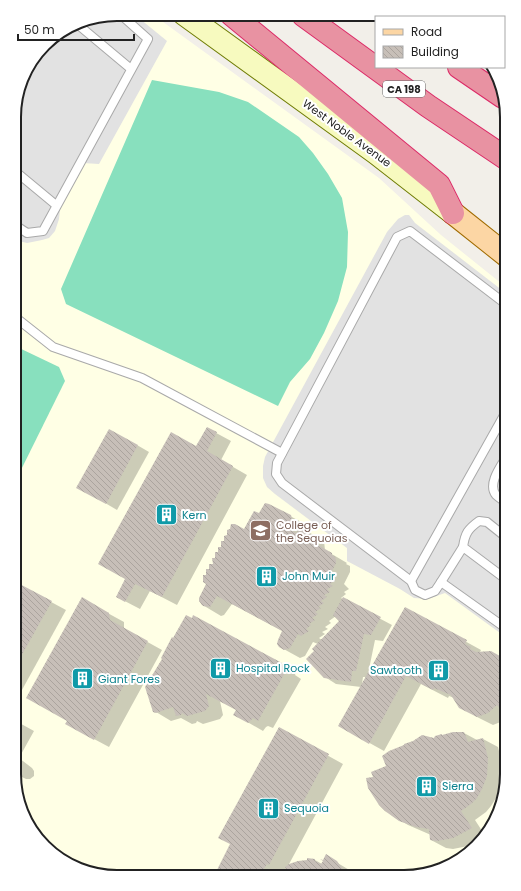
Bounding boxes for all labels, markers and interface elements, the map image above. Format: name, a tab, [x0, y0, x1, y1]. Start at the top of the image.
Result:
scale bar	[18, 16, 134, 42]
legend	[375, 16, 505, 68]
text: 50 m	[24, 21, 55, 38]
text: Road	[411, 23, 442, 40]
text: Building	[411, 43, 459, 60]
road number: CA 198	[383, 81, 425, 97]
street label: West Noble Avenue	[299, 95, 395, 171]
building icon: Kern	[153, 502, 179, 528]
place label: Kern	[182, 507, 207, 523]
place label: College of the Sequoias	[276, 517, 348, 546]
school or university icon: College of the Sequoias	[248, 518, 274, 544]
building icon: John Muir	[254, 563, 280, 589]
place label: John Muir	[282, 568, 335, 584]
building icon: Hospital Rock	[207, 655, 233, 681]
building icon: Sawtooth	[425, 657, 451, 683]
place label: Hospital Rock	[236, 660, 310, 676]
place label: Sawtooth	[370, 662, 422, 678]
building icon: Giant Fores	[69, 666, 95, 692]
place label: Giant Fores	[98, 671, 160, 687]
building icon: Sierra	[413, 773, 439, 799]
place label: Sierra	[442, 778, 474, 794]
building icon: Sequoia	[255, 795, 281, 821]
place label: Sequoia	[284, 800, 329, 816]

